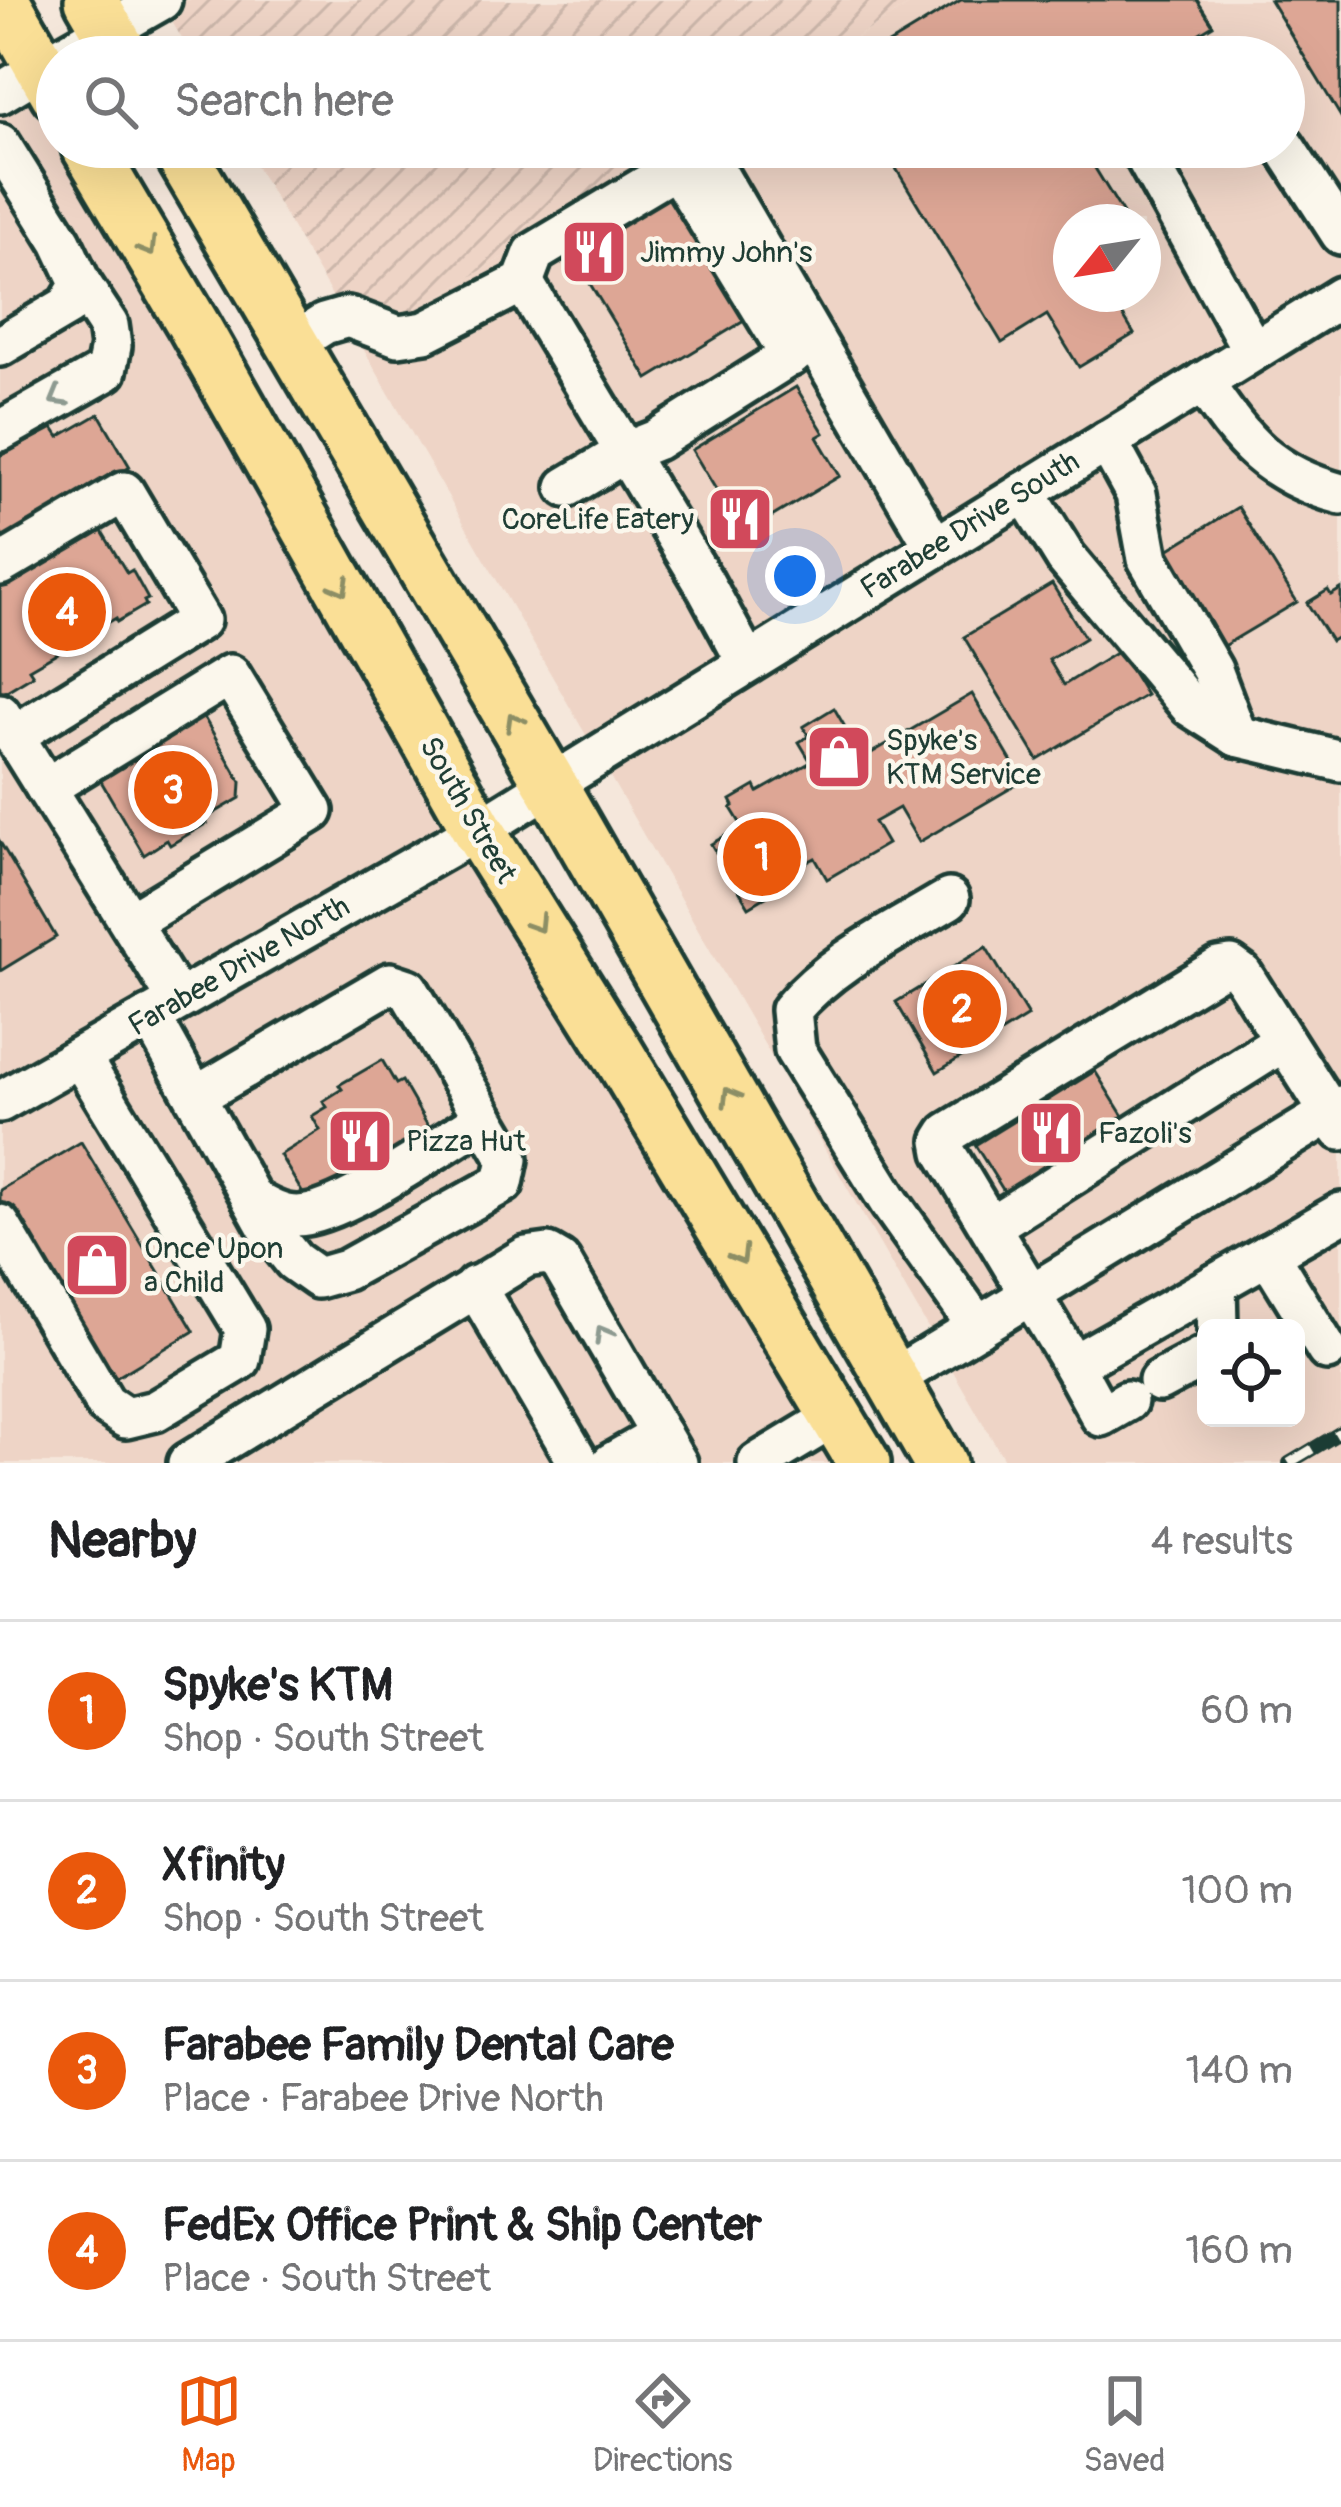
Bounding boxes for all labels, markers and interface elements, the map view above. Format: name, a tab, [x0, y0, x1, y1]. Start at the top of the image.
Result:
search box	[36, 36, 1305, 168]
icon: search	[78, 69, 144, 135]
text: Search here	[174, 74, 394, 130]
north arrow	[1053, 204, 1161, 312]
restaurant icon: Jimmy John's	[559, 217, 629, 287]
place label: Jimmy John's	[640, 234, 812, 271]
one-way arrow	[134, 235, 156, 257]
one-way arrow	[50, 384, 71, 407]
street label: Farabee Drive South	[854, 443, 1086, 607]
restaurant icon: CoreLife Eatery	[705, 484, 775, 554]
place label: CoreLife Eatery	[501, 501, 694, 538]
your location	[765, 546, 825, 606]
pin: 4	[28, 567, 106, 657]
one-way arrow	[327, 574, 350, 595]
one-way arrow	[506, 712, 528, 734]
shop icon: Spyke's KTM Service	[804, 722, 874, 792]
place label: Spyke's KTM Service	[886, 722, 1041, 793]
street label: South Street	[411, 730, 525, 890]
pin: 3	[134, 745, 212, 835]
pin: 1	[723, 812, 801, 902]
street label: Farabee Drive North	[122, 888, 356, 1044]
one-way arrow	[523, 911, 545, 933]
pin: 2	[923, 964, 1001, 1054]
one-way arrow	[721, 1087, 744, 1109]
restaurant icon: Fazoli's	[1016, 1098, 1086, 1168]
restaurant icon: Pizza Hut	[325, 1106, 395, 1176]
place label: Fazoli's	[1098, 1115, 1192, 1152]
place label: Pizza Hut	[406, 1123, 527, 1160]
shop icon: Once Upon a Child	[62, 1230, 132, 1300]
place label: Once Upon a Child	[144, 1230, 283, 1301]
one-way arrow	[726, 1243, 748, 1265]
map controls	[1197, 1319, 1305, 1427]
button: locate	[1197, 1319, 1305, 1427]
one-way arrow	[594, 1325, 617, 1347]
text: Nearby	[48, 1509, 196, 1573]
text: 4 results	[1151, 1517, 1293, 1566]
text: Spyke's KTM	[162, 1658, 393, 1714]
text: 1	[79, 1686, 95, 1735]
text: 60 m	[1201, 1686, 1293, 1735]
text: Shop · South Street	[162, 1714, 484, 1763]
text: Xfinity	[162, 1838, 285, 1894]
text: 2	[76, 1866, 98, 1915]
text: 100 m	[1181, 1866, 1293, 1915]
text: Shop · South Street	[162, 1894, 484, 1943]
text: Farabee Family Dental Care	[162, 2018, 674, 2074]
text: 3	[76, 2046, 98, 2095]
text: 140 m	[1185, 2046, 1293, 2095]
text: Place · Farabee Drive North	[162, 2074, 604, 2123]
text: FedEx Office Print & Ship Center	[162, 2198, 762, 2254]
text: 4	[76, 2226, 98, 2275]
text: 160 m	[1185, 2226, 1293, 2275]
text: Place · South Street	[162, 2254, 491, 2303]
tab: Map	[176, 2368, 242, 2481]
tab: Directions	[593, 2368, 733, 2481]
tab: Saved	[1084, 2368, 1165, 2481]

